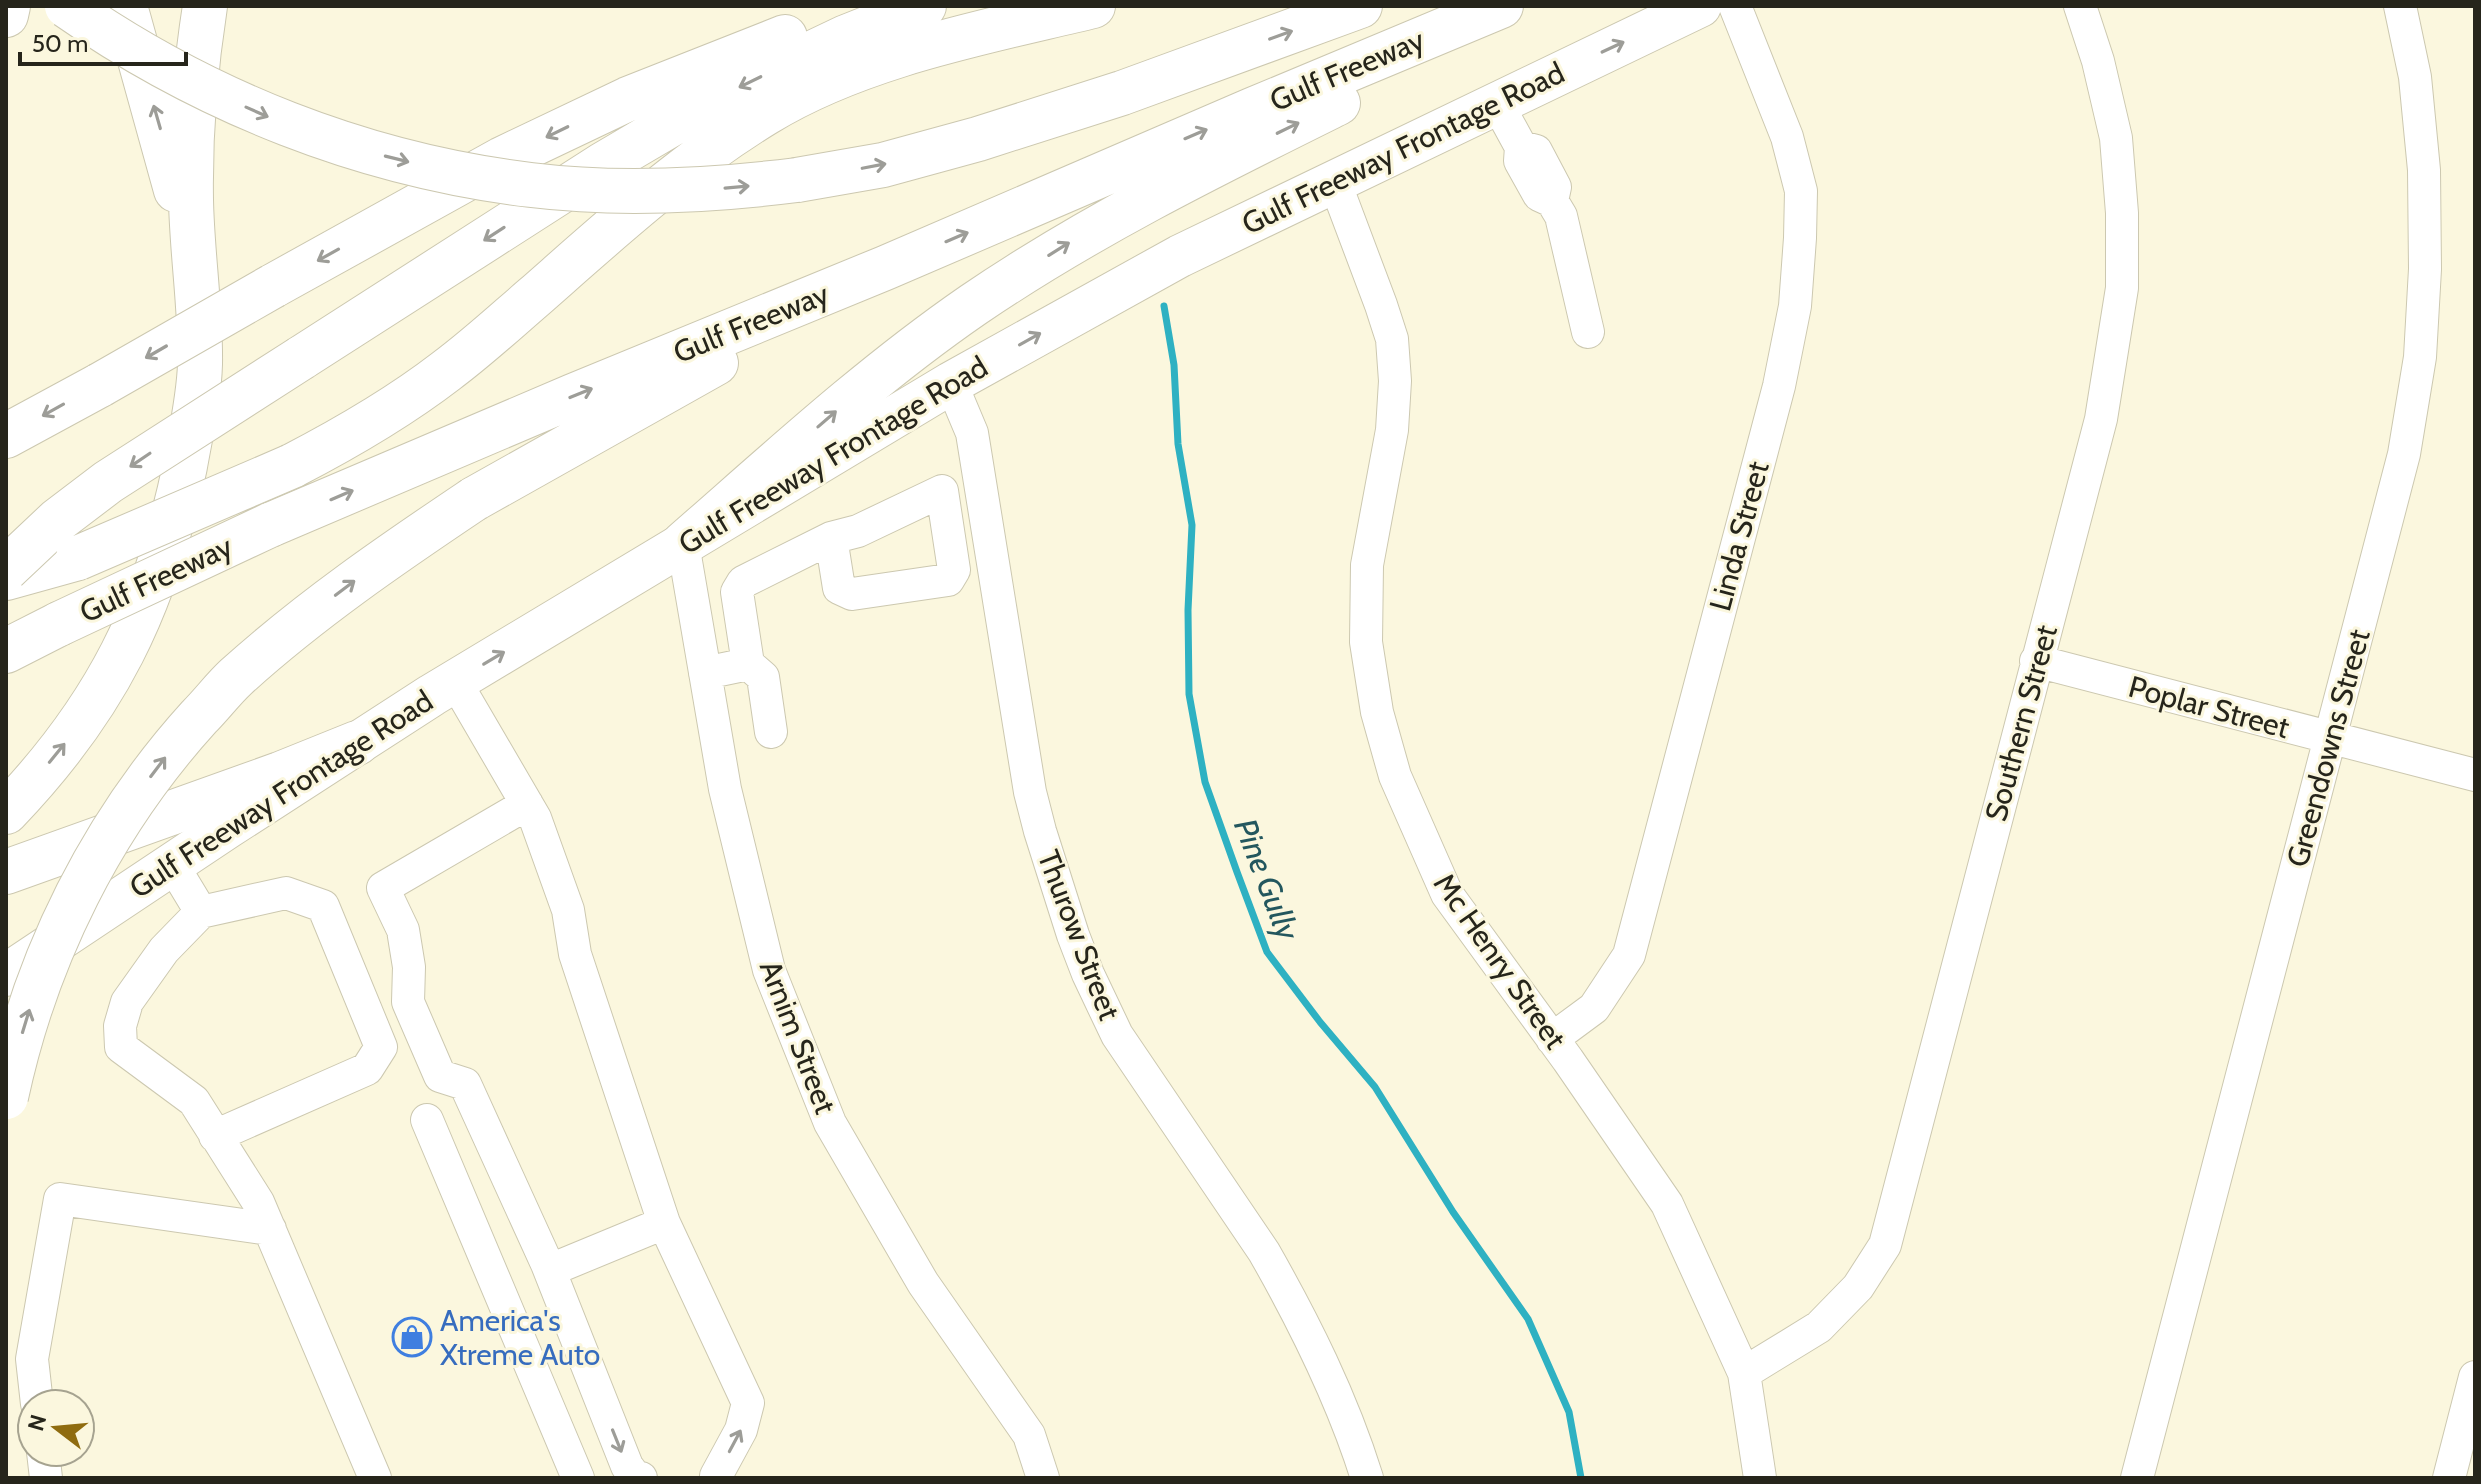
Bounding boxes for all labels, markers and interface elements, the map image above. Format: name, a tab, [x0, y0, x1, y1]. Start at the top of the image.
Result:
scale bar	[20, 16, 186, 66]
street label: Gulf Freeway	[1264, 21, 1430, 119]
one-way arrow	[1268, 27, 1293, 41]
text: 50 m	[32, 29, 88, 58]
one-way arrow	[1601, 39, 1625, 54]
street label: Gulf Freeway Frontage Road	[1236, 54, 1570, 242]
one-way arrow	[739, 74, 763, 90]
one-way arrow	[148, 104, 163, 130]
one-way arrow	[244, 106, 269, 121]
one-way arrow	[1276, 120, 1300, 135]
one-way arrow	[546, 125, 570, 140]
one-way arrow	[1183, 126, 1207, 141]
one-way arrow	[383, 152, 409, 167]
one-way arrow	[861, 158, 886, 173]
one-way arrow	[724, 179, 750, 194]
one-way arrow	[484, 226, 506, 243]
one-way arrow	[944, 229, 969, 244]
one-way arrow	[1047, 241, 1070, 257]
one-way arrow	[317, 247, 340, 263]
street label: Gulf Freeway	[668, 275, 834, 371]
one-way arrow	[1018, 331, 1041, 347]
one-way arrow	[145, 344, 168, 360]
street label: Gulf Freeway Frontage Road	[672, 348, 994, 562]
one-way arrow	[568, 385, 593, 399]
one-way arrow	[42, 403, 65, 419]
one-way arrow	[816, 411, 836, 429]
one-way arrow	[130, 452, 152, 469]
street label: Linda Street	[1701, 457, 1777, 615]
one-way arrow	[329, 486, 354, 501]
street label: Gulf Freeway	[74, 528, 238, 630]
one-way arrow	[334, 580, 355, 597]
street label: Southern Street	[1977, 621, 2065, 825]
street label: Greendowns Street	[2279, 625, 2377, 871]
one-way arrow	[482, 650, 505, 666]
street label: Poplar Street	[2125, 668, 2293, 746]
street label: Gulf Freeway Frontage Road	[122, 682, 440, 906]
one-way arrow	[49, 743, 66, 764]
one-way arrow	[149, 757, 166, 778]
water label: Pine Gully	[1226, 813, 1308, 946]
street label: Thurow Street	[1030, 845, 1128, 1025]
street label: Mc Henry Street	[1426, 866, 1574, 1056]
street label: Arnim Street	[752, 955, 844, 1119]
one-way arrow	[19, 1009, 34, 1035]
place label: America's Xtreme Auto	[440, 1302, 600, 1373]
shop icon: America's Xtreme Auto	[391, 1316, 433, 1358]
north arrow	[16, 1388, 96, 1468]
text: N	[22, 1411, 52, 1434]
one-way arrow	[611, 1428, 626, 1453]
one-way arrow	[727, 1430, 743, 1453]

